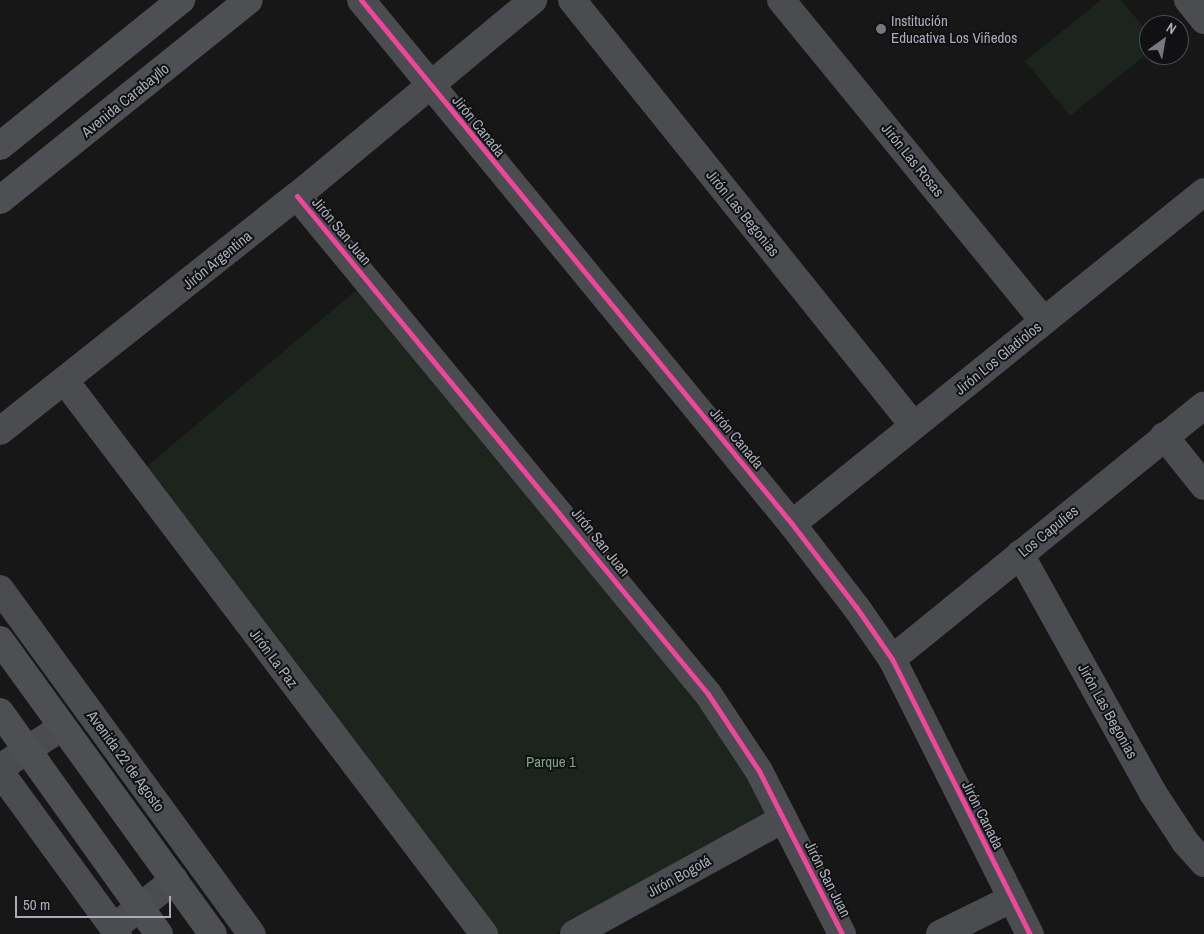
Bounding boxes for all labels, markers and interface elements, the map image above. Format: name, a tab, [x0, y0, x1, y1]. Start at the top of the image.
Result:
place label: Institución Educativa Los Viñedos	[891, 11, 1017, 46]
north arrow	[1139, 15, 1189, 65]
text: N	[1163, 18, 1180, 38]
marker: Institución Educativa Los Viñedos	[875, 23, 887, 35]
street label: Avenida Carabayllo	[78, 59, 172, 141]
street label: Jirón Canada	[449, 92, 509, 160]
street label: Jirón Las Rosas	[878, 120, 948, 200]
street label: Jirón Las Begonias	[703, 166, 783, 260]
street label: Jirón San Juan	[309, 194, 375, 268]
street label: Jirón Argentina	[179, 227, 255, 293]
street label: Jirón Los Gladiolos	[951, 318, 1045, 398]
street label: Jirón Canada	[706, 404, 768, 472]
street label: Los Capulies	[1014, 501, 1082, 561]
street label: Jirón San Juan	[568, 504, 634, 580]
street label: Jirón La Paz	[246, 625, 302, 691]
street label: Jirón Las Begonias	[1074, 660, 1142, 762]
street label: Avenida 22 de Agosto	[83, 707, 169, 815]
park label: Parque 1	[526, 753, 576, 771]
street label: Jirón Canada	[958, 778, 1008, 852]
street label: Jirón San Juan	[801, 838, 855, 920]
street label: Jirón Bogotá	[644, 851, 714, 901]
scale bar	[18, 886, 174, 918]
text: 50 m	[23, 894, 50, 915]

